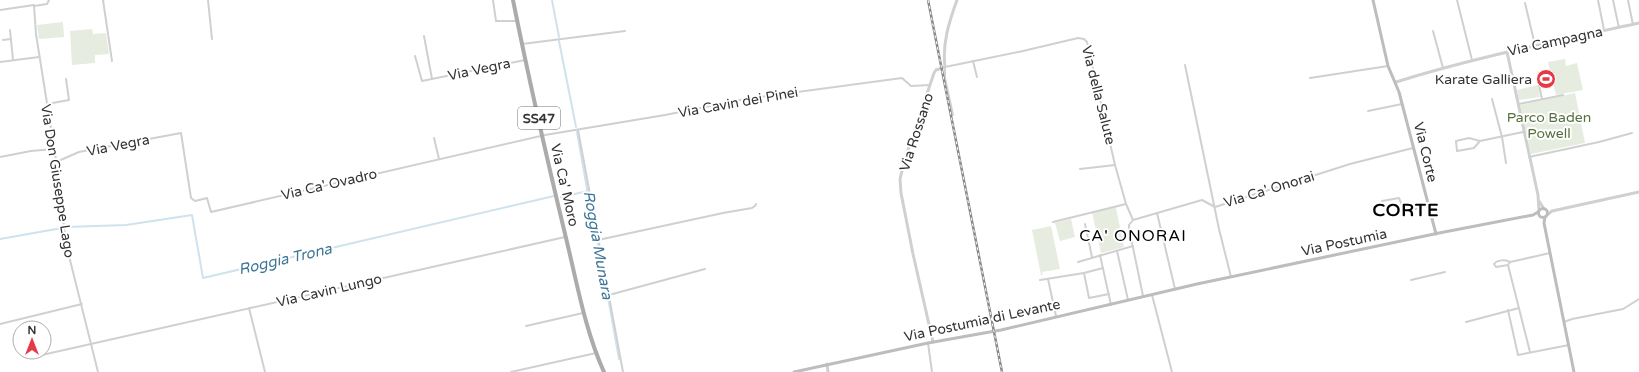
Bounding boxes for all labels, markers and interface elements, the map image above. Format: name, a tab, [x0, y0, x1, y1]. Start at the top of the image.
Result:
street label: Via Campagna	[1506, 23, 1604, 60]
street label: Via della Salute	[1078, 44, 1119, 146]
street label: Via Vegra	[446, 55, 512, 84]
sports icon: Karate Galliera	[1535, 68, 1557, 90]
place label: Karate Galliera	[1435, 71, 1532, 88]
street label: Via Cavin dei Pinei	[677, 84, 799, 121]
street label: Via Rossano	[896, 91, 937, 173]
street label: Via Don Giuseppe Lago	[37, 103, 78, 259]
road number: SS47	[518, 107, 560, 129]
park label: Parco Baden Powell	[1507, 109, 1591, 142]
street label: Via Corte	[1410, 120, 1441, 184]
street label: Via Vegra	[85, 131, 151, 160]
street label: Via Ca' Moro	[547, 142, 582, 228]
street label: Via Ca' Ovadro	[279, 165, 379, 204]
street label: Via Ca' Onorai	[1222, 168, 1317, 211]
water label: Roggia Munara	[580, 189, 617, 301]
district label: CORTE	[1372, 199, 1440, 221]
street label: Via Postumia	[1300, 225, 1388, 260]
district label: CA' ONORAI	[1079, 226, 1187, 246]
water label: Roggia Trona	[237, 239, 334, 278]
street label: Via Cavin Lungo	[275, 270, 383, 311]
street label: Via Postumia di Levante	[902, 296, 1062, 345]
north arrow	[12, 320, 52, 360]
text: N	[28, 324, 36, 337]

